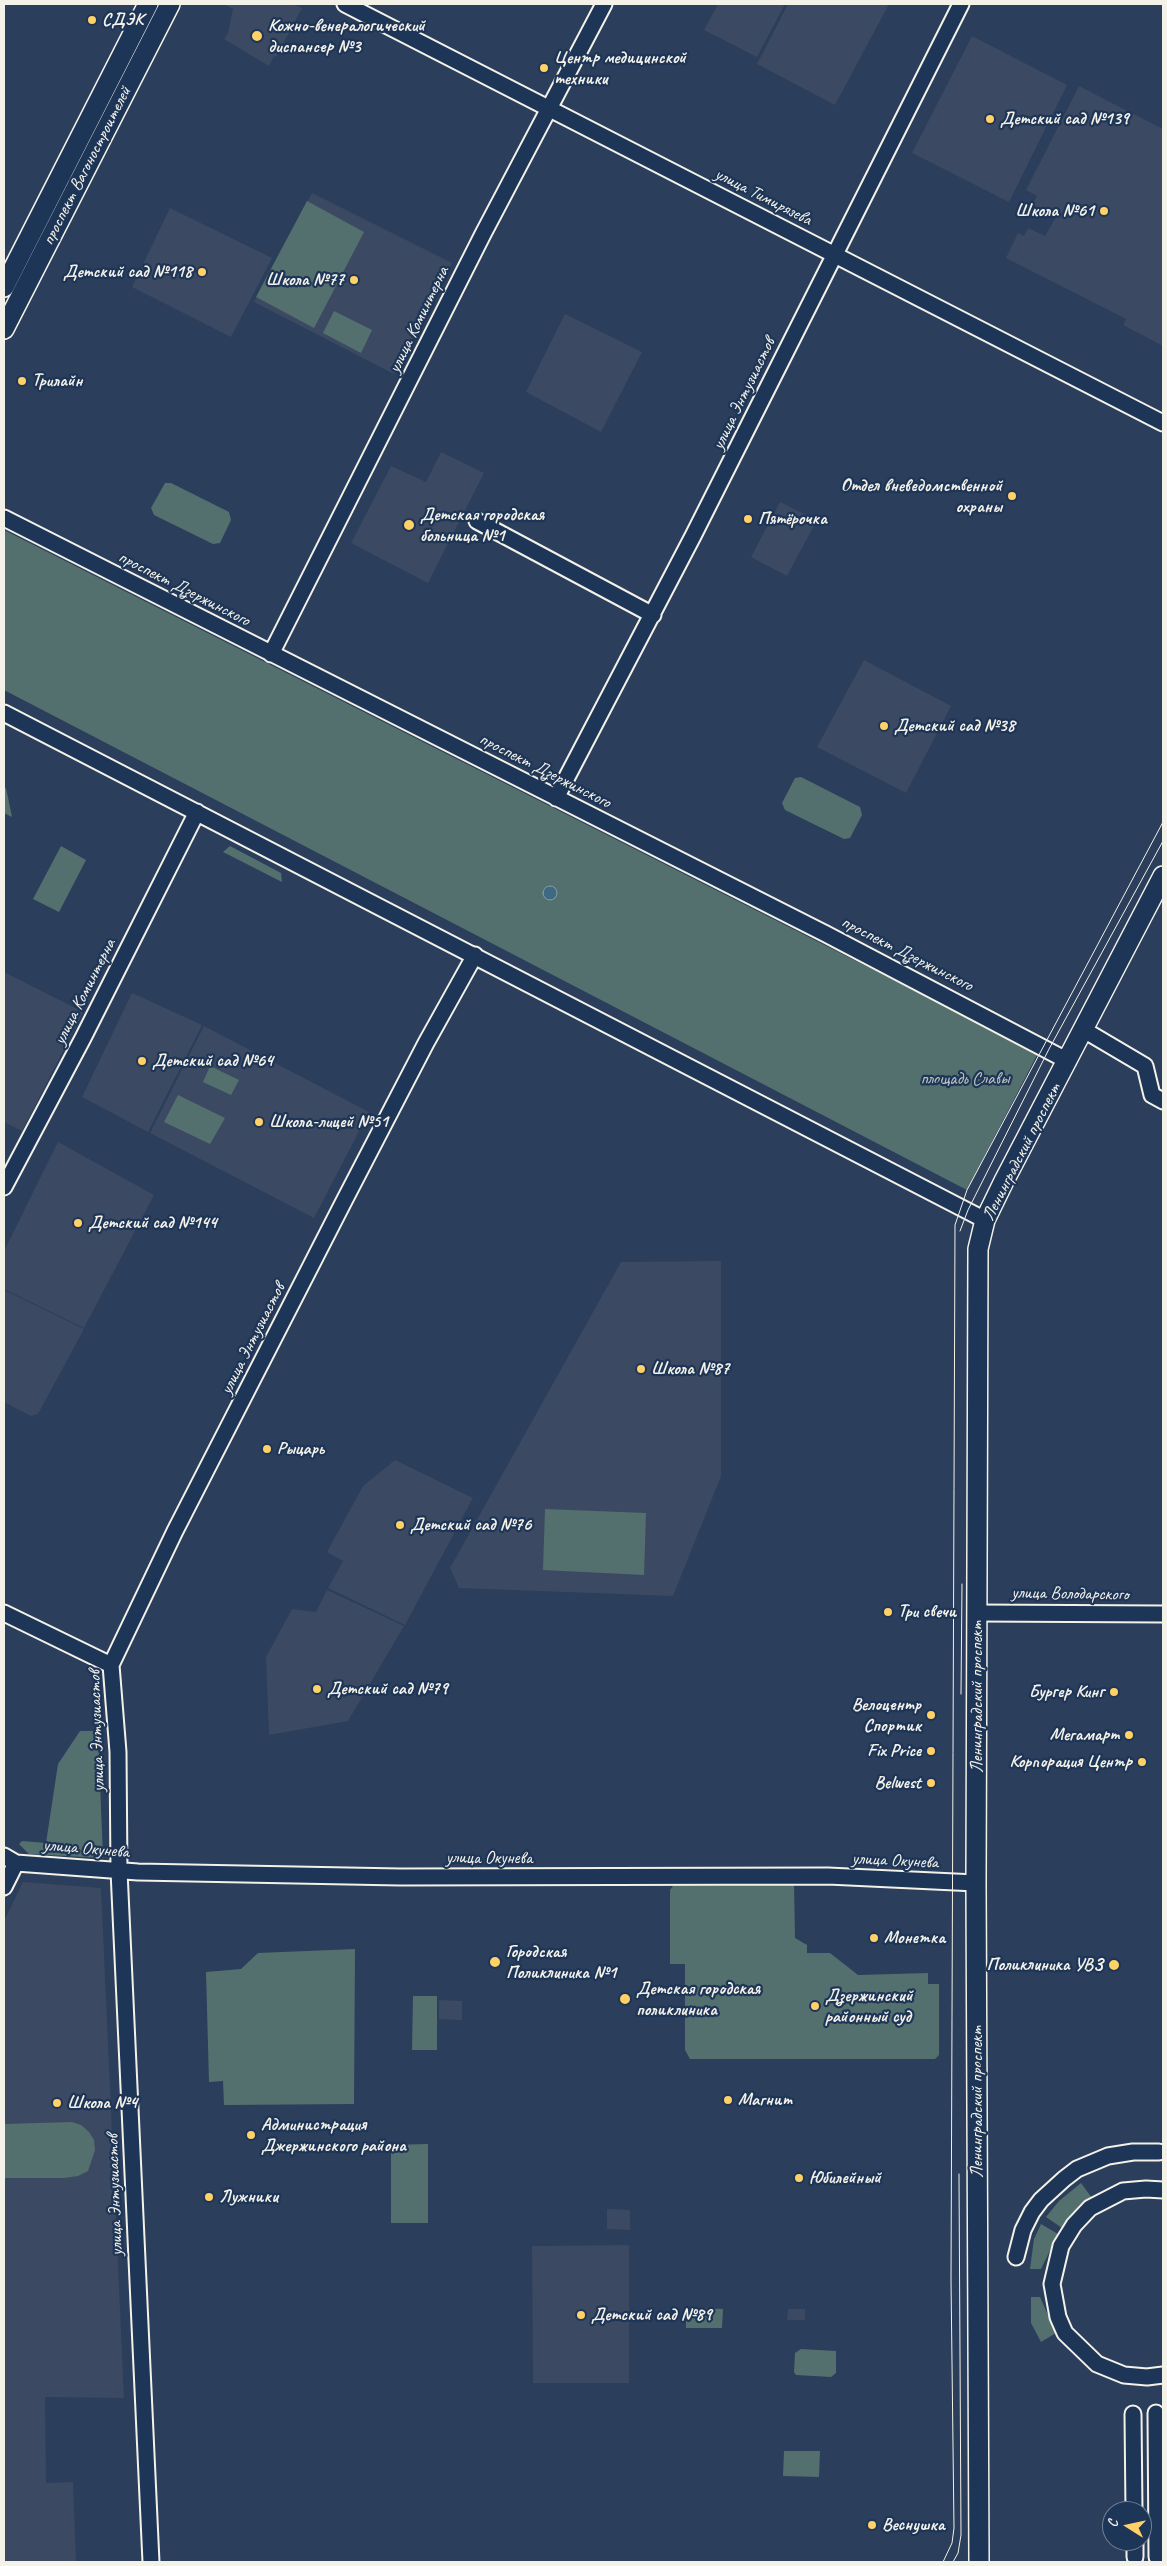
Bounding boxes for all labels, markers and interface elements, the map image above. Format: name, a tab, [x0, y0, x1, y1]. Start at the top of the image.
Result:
place label: СДЭК	[102, 9, 143, 31]
marker: СДЭК	[86, 14, 98, 26]
place label: Кожно-венералогический диспансер №3	[268, 15, 425, 58]
marker: Кожно-венералогический диспансер №3	[250, 29, 264, 43]
place label: Центр медицинской техники	[554, 47, 686, 90]
marker: Центр медицинской техники	[538, 62, 550, 74]
street label: проспект Вагоностроителей	[38, 83, 136, 249]
place label: Детский сад №139	[1000, 108, 1129, 130]
marker: Детский сад №139	[984, 113, 996, 125]
street label: улица Тимирязева	[711, 163, 815, 231]
place label: Школа №61	[1015, 200, 1094, 222]
marker: Школа №61	[1098, 205, 1110, 217]
place label: Детский сад №118	[63, 261, 192, 283]
street label: улица Коминтерна	[384, 263, 454, 377]
marker: Детский сад №118	[196, 266, 208, 278]
place label: Школа №77	[266, 269, 344, 291]
marker: Школа №77	[348, 274, 360, 286]
street label: улица Энтузиастов	[708, 334, 780, 454]
place label: Трилайн	[32, 370, 82, 392]
marker: Трилайн	[16, 375, 28, 387]
place label: Отдел вневедомственной охраны	[841, 475, 1002, 518]
marker: Отдел вневедомственной охраны	[1006, 490, 1018, 502]
place label: Детская городская больница №1	[420, 504, 544, 546]
place label: Пятёрочка	[758, 508, 827, 530]
marker: Пятёрочка	[742, 513, 754, 525]
marker: Детская городская больница №1	[402, 518, 416, 532]
street label: проспект Дзержинского	[114, 546, 254, 632]
place label: Детский сад №38	[894, 715, 1015, 737]
marker: Детский сад №38	[878, 720, 890, 732]
street label: проспект Дзержинского	[475, 728, 615, 814]
street label: проспект Дзержинского	[837, 911, 977, 997]
street label: улица Коминтерна	[49, 936, 121, 1048]
place label: Детский сад №64	[152, 1050, 273, 1072]
marker: Детский сад №64	[136, 1055, 148, 1067]
park label: площадь Славы	[920, 1068, 1010, 1090]
street label: Ленинградский проспект	[978, 1079, 1066, 1225]
place label: Школа-лицей №51	[269, 1111, 388, 1133]
marker: Школа-лицей №51	[253, 1116, 265, 1128]
place label: Детский сад №144	[88, 1212, 217, 1234]
marker: Детский сад №144	[72, 1217, 84, 1229]
street label: улица Энтузиастов	[216, 1280, 290, 1398]
place label: Школа №87	[651, 1358, 729, 1380]
marker: Школа №87	[635, 1363, 647, 1375]
place label: Рыцарь	[277, 1438, 324, 1460]
marker: Рыцарь	[261, 1443, 273, 1455]
place label: Детский сад №76	[410, 1514, 531, 1536]
marker: Детский сад №76	[394, 1519, 406, 1531]
street label: улица Володарского	[1011, 1582, 1129, 1606]
place label: Три свечи	[898, 1601, 956, 1623]
marker: Три свечи	[882, 1606, 894, 1618]
street label: Ленинградский проспект	[966, 1621, 988, 1773]
street label: улица Энтузиастов	[84, 1670, 110, 1792]
place label: Детский сад №79	[327, 1678, 448, 1700]
place label: Бургер Кинг	[1029, 1681, 1104, 1703]
marker: Детский сад №79	[311, 1683, 323, 1695]
marker: Бургер Кинг	[1108, 1686, 1120, 1698]
place label: Велоцентр Спортик	[852, 1694, 921, 1736]
marker: Велоцентр Спортик	[925, 1709, 937, 1721]
place label: Мегамарт	[1050, 1724, 1119, 1746]
marker: Мегамарт	[1123, 1729, 1135, 1741]
place label: Fix Price	[867, 1740, 921, 1762]
marker: Fix Price	[925, 1745, 937, 1757]
place label: Корпорация Центр	[1009, 1751, 1132, 1773]
marker: Корпорация Центр	[1136, 1756, 1148, 1768]
place label: Belwest	[875, 1772, 921, 1794]
marker: Belwest	[925, 1777, 937, 1789]
street label: улица Окунева	[42, 1834, 130, 1864]
street label: улица Окунева	[446, 1847, 532, 1869]
street label: улица Окунева	[851, 1848, 939, 1874]
place label: Монетка	[884, 1927, 945, 1949]
marker: Монетка	[868, 1932, 880, 1944]
place label: Городская Поликлиника №1	[506, 1941, 616, 1984]
place label: Поликлиника УВЗ	[987, 1954, 1103, 1976]
marker: Городская Поликлиника №1	[488, 1955, 502, 1969]
marker: Поликлиника УВЗ	[1107, 1958, 1121, 1972]
place label: Детская городская поликлиника	[636, 1978, 760, 2020]
place label: Дзержинский районный суд	[825, 1985, 912, 2028]
marker: Детская городская поликлиника	[618, 1992, 632, 2006]
marker: Дзержинский районный суд	[809, 2000, 821, 2012]
street label: Ленинградский проспект	[966, 2026, 988, 2178]
place label: Магнит	[738, 2089, 792, 2111]
place label: Школа №4	[67, 2092, 137, 2114]
marker: Магнит	[722, 2094, 734, 2106]
marker: Школа №4	[51, 2097, 63, 2109]
place label: Администрация Джержинского района	[261, 2114, 406, 2156]
marker: Администрация Джержинского района	[245, 2129, 257, 2141]
street label: улица Энтузиастов	[102, 2134, 128, 2256]
place label: Юбилейный	[809, 2167, 881, 2189]
marker: Юбилейный	[793, 2172, 805, 2184]
place label: Лужники	[219, 2186, 278, 2208]
marker: Лужники	[203, 2191, 215, 2203]
place label: Детский сад №89	[591, 2304, 712, 2326]
marker: Детский сад №89	[575, 2309, 587, 2321]
north arrow	[1102, 2501, 1152, 2551]
place label: Веснушка	[882, 2514, 945, 2536]
marker: Веснушка	[866, 2519, 878, 2531]
text: С	[1104, 2519, 1122, 2528]

